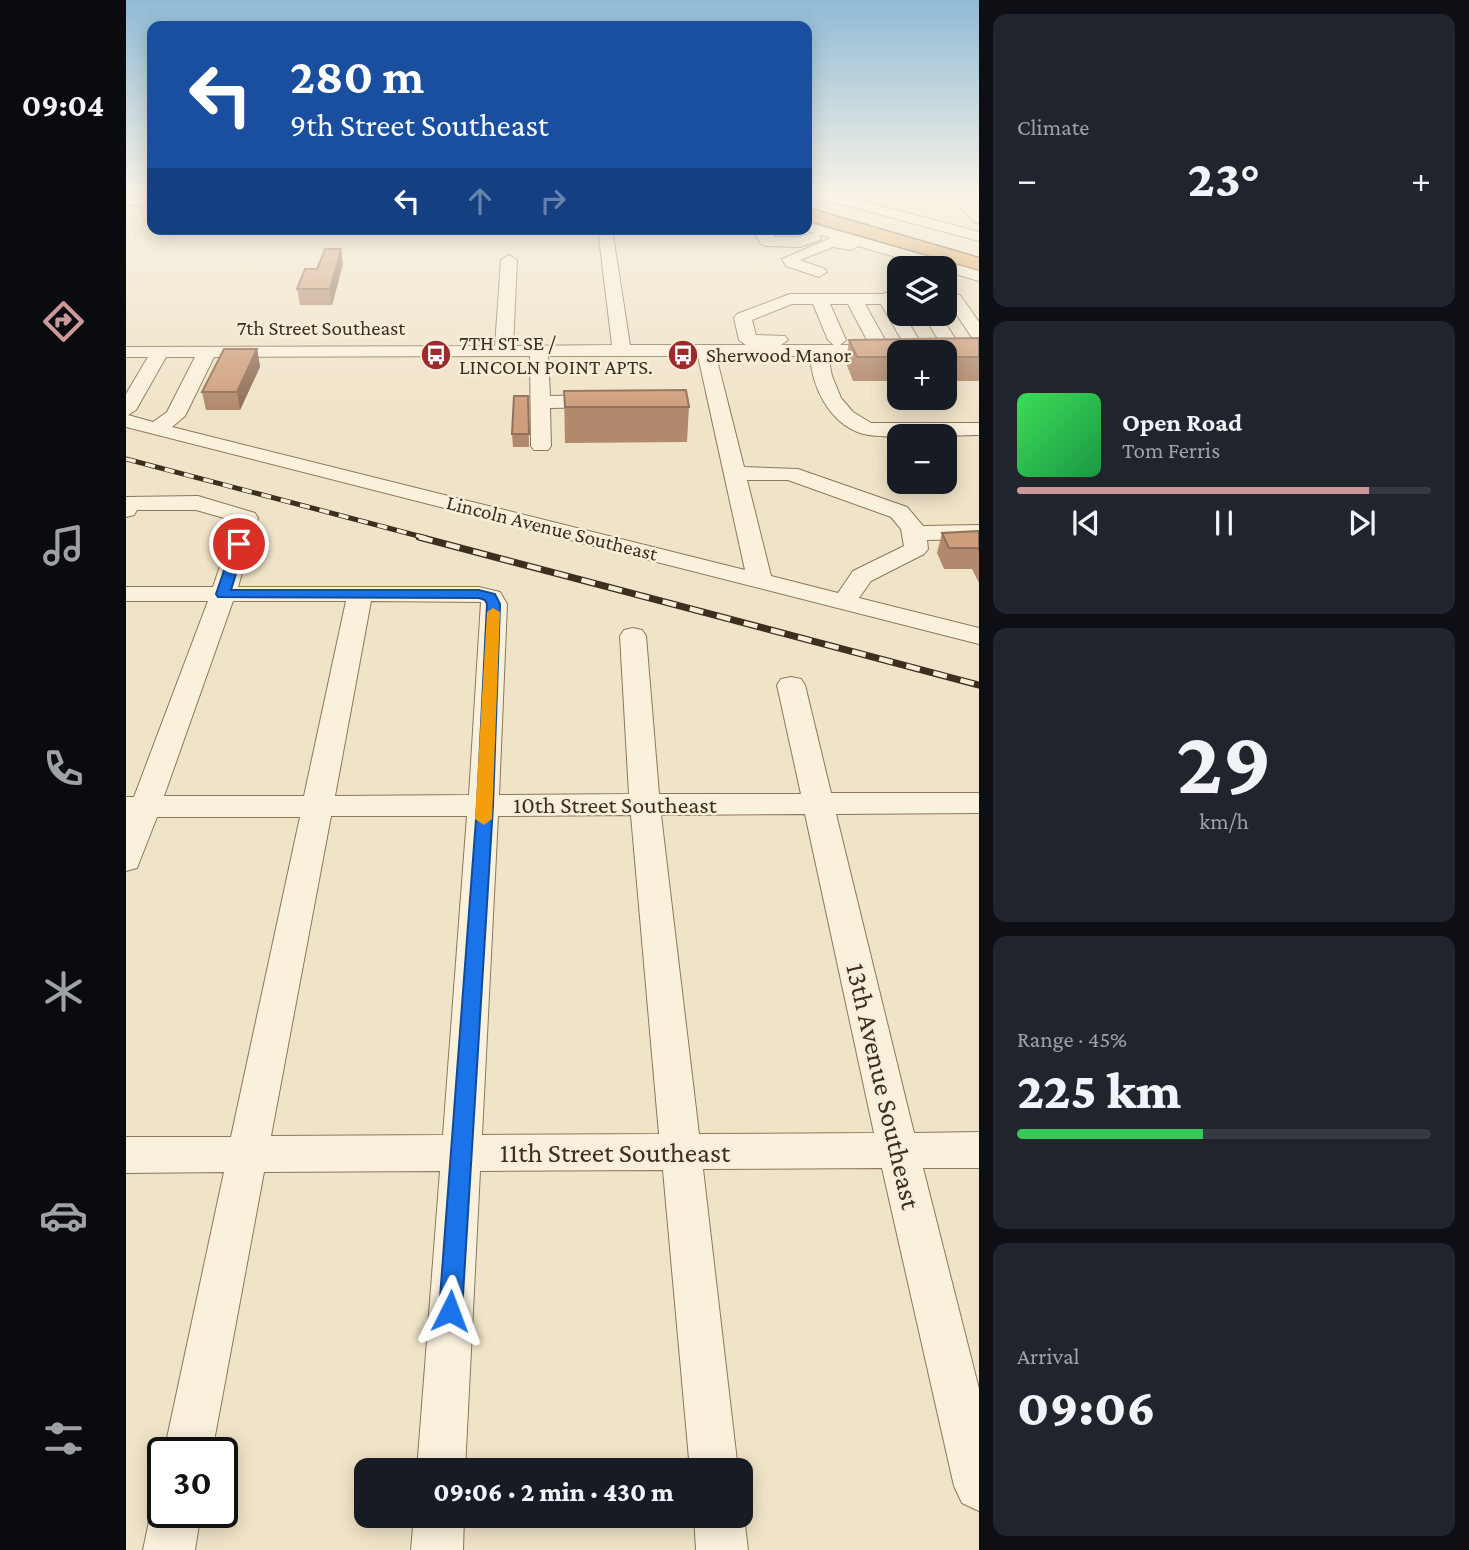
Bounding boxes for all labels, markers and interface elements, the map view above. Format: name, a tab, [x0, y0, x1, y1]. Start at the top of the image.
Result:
icon: left	[175, 49, 266, 140]
text: 280 m	[290, 49, 424, 104]
text: 09:04	[22, 87, 104, 123]
text: 9th Street Southeast	[290, 107, 549, 143]
text: Climate	[1017, 114, 1089, 140]
text: 23°	[1188, 149, 1260, 207]
text: −	[1017, 158, 1037, 200]
text: +	[1411, 158, 1431, 200]
icon: left	[388, 182, 426, 220]
icon: ahead	[461, 182, 499, 220]
icon: right	[534, 182, 572, 220]
map controls	[887, 256, 957, 494]
button: layers	[887, 256, 957, 326]
icon: directions	[39, 297, 88, 346]
street label: 7th Street Southeast	[237, 316, 406, 340]
place label: 7TH ST SE / LINCOLN POINT APTS.	[459, 331, 653, 379]
bus stop icon: 7TH ST SE / LINCOLN POINT APTS.	[419, 338, 453, 372]
bus stop icon: Sherwood Manor	[666, 338, 700, 372]
button: +	[887, 340, 957, 410]
place label: Sherwood Manor	[706, 343, 852, 367]
text: Open Road	[1122, 408, 1242, 437]
button: −	[887, 424, 957, 494]
text: Tom Ferris	[1122, 437, 1220, 463]
street label: Lincoln Avenue Southeast	[444, 490, 661, 566]
icon: previous	[1067, 504, 1105, 542]
icon: pause	[1205, 504, 1243, 542]
icon: next	[1343, 504, 1381, 542]
pin	[209, 514, 269, 574]
icon: music	[39, 521, 88, 570]
icon: arrive	[220, 525, 258, 563]
text: 29	[1176, 711, 1272, 813]
icon: phone	[39, 744, 88, 793]
street label: 10th Street Southeast	[513, 791, 718, 818]
text: km/h	[1199, 808, 1249, 834]
street label: 13th Avenue Southeast	[840, 960, 927, 1213]
icon: climate	[39, 967, 88, 1016]
text: Range · 45%	[1017, 1026, 1127, 1052]
text: 225 km	[1017, 1061, 1181, 1119]
street label: 11th Street Southeast	[500, 1137, 731, 1168]
icon: car	[39, 1191, 88, 1240]
position arrow	[413, 1274, 487, 1348]
text: Arrival	[1017, 1343, 1080, 1369]
text: 09:06	[1017, 1378, 1156, 1436]
icon: filters	[39, 1414, 88, 1463]
speed limit sign: 30	[147, 1437, 238, 1528]
text: 09:06 · 2 min · 430 m	[433, 1478, 674, 1507]

